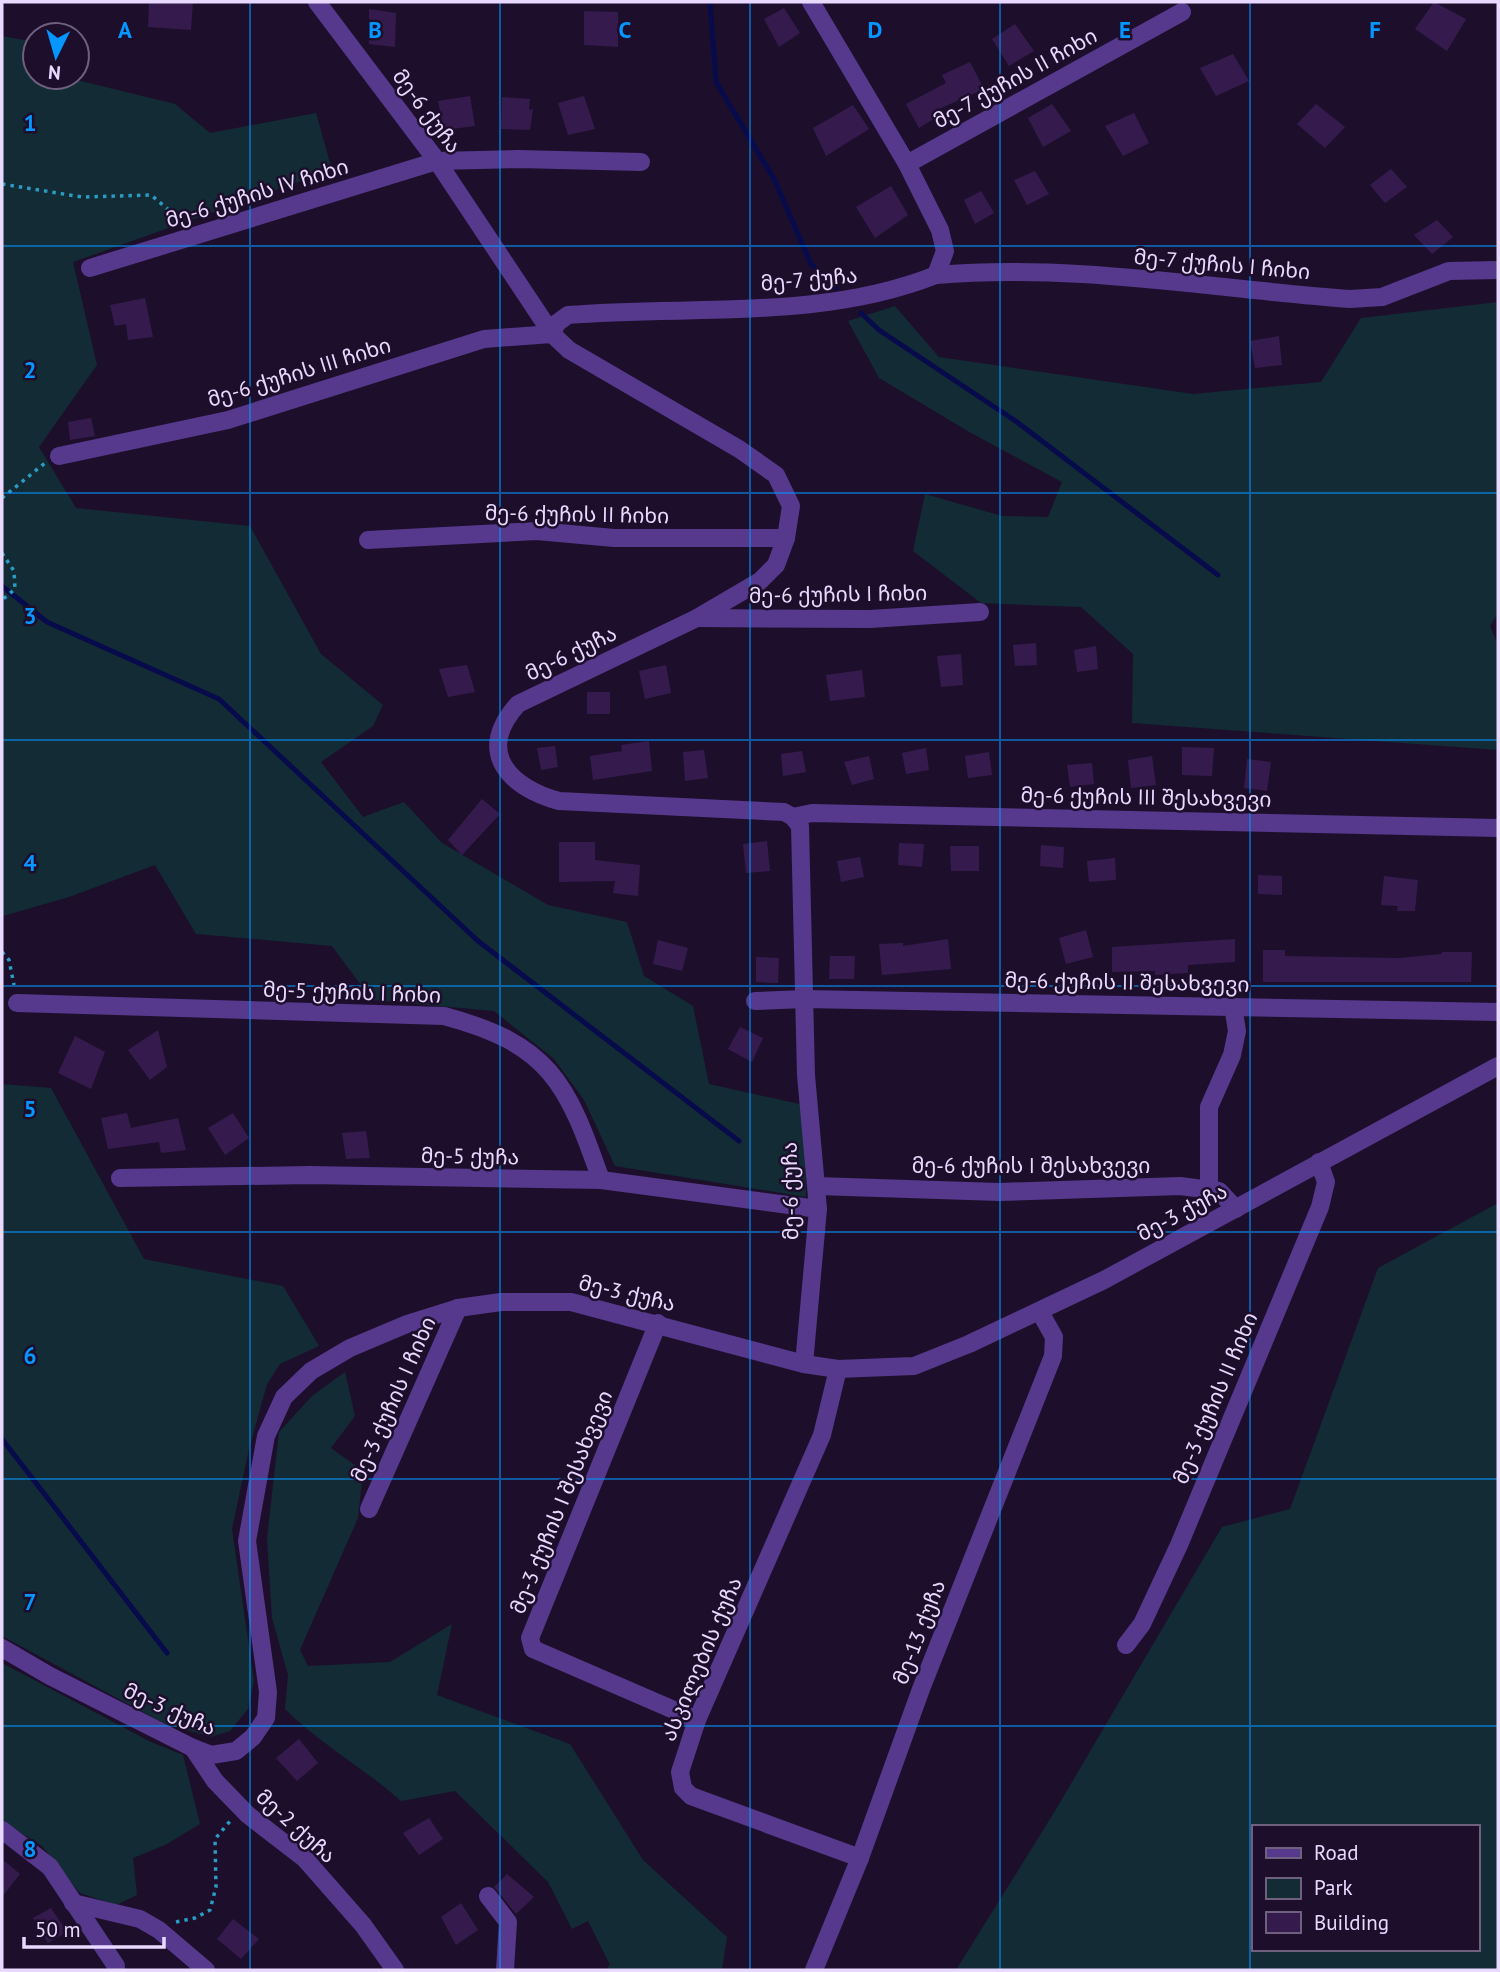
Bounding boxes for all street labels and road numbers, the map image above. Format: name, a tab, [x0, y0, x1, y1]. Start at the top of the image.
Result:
street label: მე-7 ქუჩის II ჩიხი	[928, 22, 1102, 134]
street label: მე-6 ქუჩა	[387, 64, 467, 158]
street label: მე-6 ქუჩის IV ჩიხი	[162, 152, 352, 234]
street label: მე-7 ქუჩის I ჩიხი	[1133, 243, 1311, 285]
street label: მე-7 ქუჩა	[759, 261, 859, 297]
street label: მე-6 ქუჩის III ჩიხი	[204, 331, 394, 413]
street label: მე-6 ქუჩის II ჩიხი	[485, 499, 669, 529]
street label: მე-6 ქუჩის I ჩიხი	[749, 579, 927, 609]
street label: მე-6 ქუჩა	[521, 619, 621, 687]
street label: მე-6 ქუჩის III შესახვევი	[1020, 781, 1272, 813]
street label: მე-6 ქუჩის II შესახვევი	[1004, 966, 1250, 998]
street label: მე-5 ქუჩის I ჩიხი	[262, 975, 442, 1009]
street label: მე-5 ქუჩა	[421, 1142, 519, 1170]
street label: მე-6 ქუჩა	[776, 1142, 804, 1240]
street label: მე-6 ქუჩის I შესახვევი	[912, 1152, 1150, 1179]
street label: მე-3 ქუჩა	[1132, 1177, 1232, 1247]
street label: მე-3 ქუჩა	[576, 1269, 678, 1317]
street label: მე-3 ქუჩის II ჩიხი	[1167, 1308, 1263, 1488]
street label: მე-3 ქუჩის I ჩიხი	[344, 1312, 442, 1486]
street label: მე-3 ქუჩის I შესახვევი	[504, 1386, 618, 1618]
street label: ასკილების ქუჩა	[654, 1573, 748, 1745]
street label: მე-13 ქუჩა	[887, 1576, 951, 1688]
street label: მე-3 ქუჩა	[120, 1677, 220, 1741]
street label: მე-2 ქუჩა	[250, 1783, 342, 1869]

